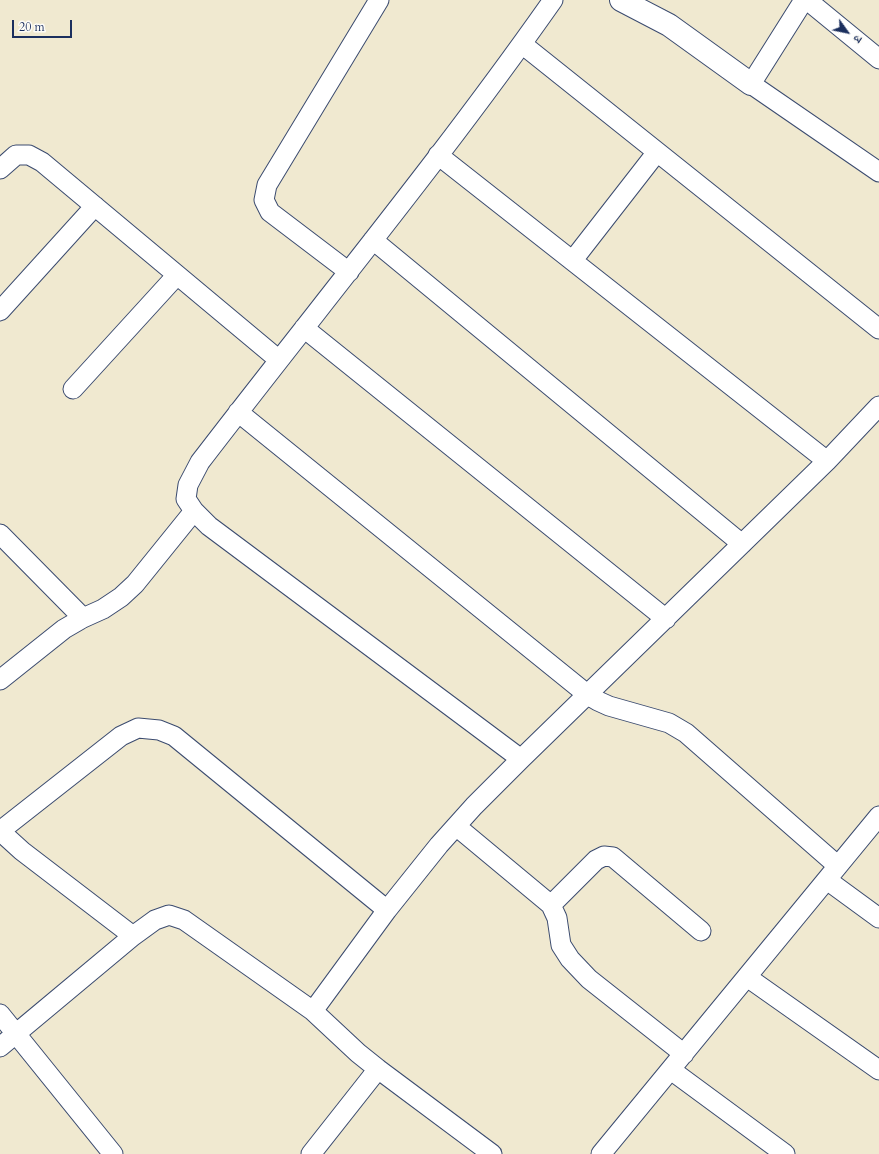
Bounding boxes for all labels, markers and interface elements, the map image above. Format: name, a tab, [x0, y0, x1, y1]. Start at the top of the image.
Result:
scale bar	[14, 12, 74, 38]
north arrow	[827, 12, 867, 52]
text: 20 m	[19, 19, 45, 35]
text: उ	[850, 32, 865, 45]

